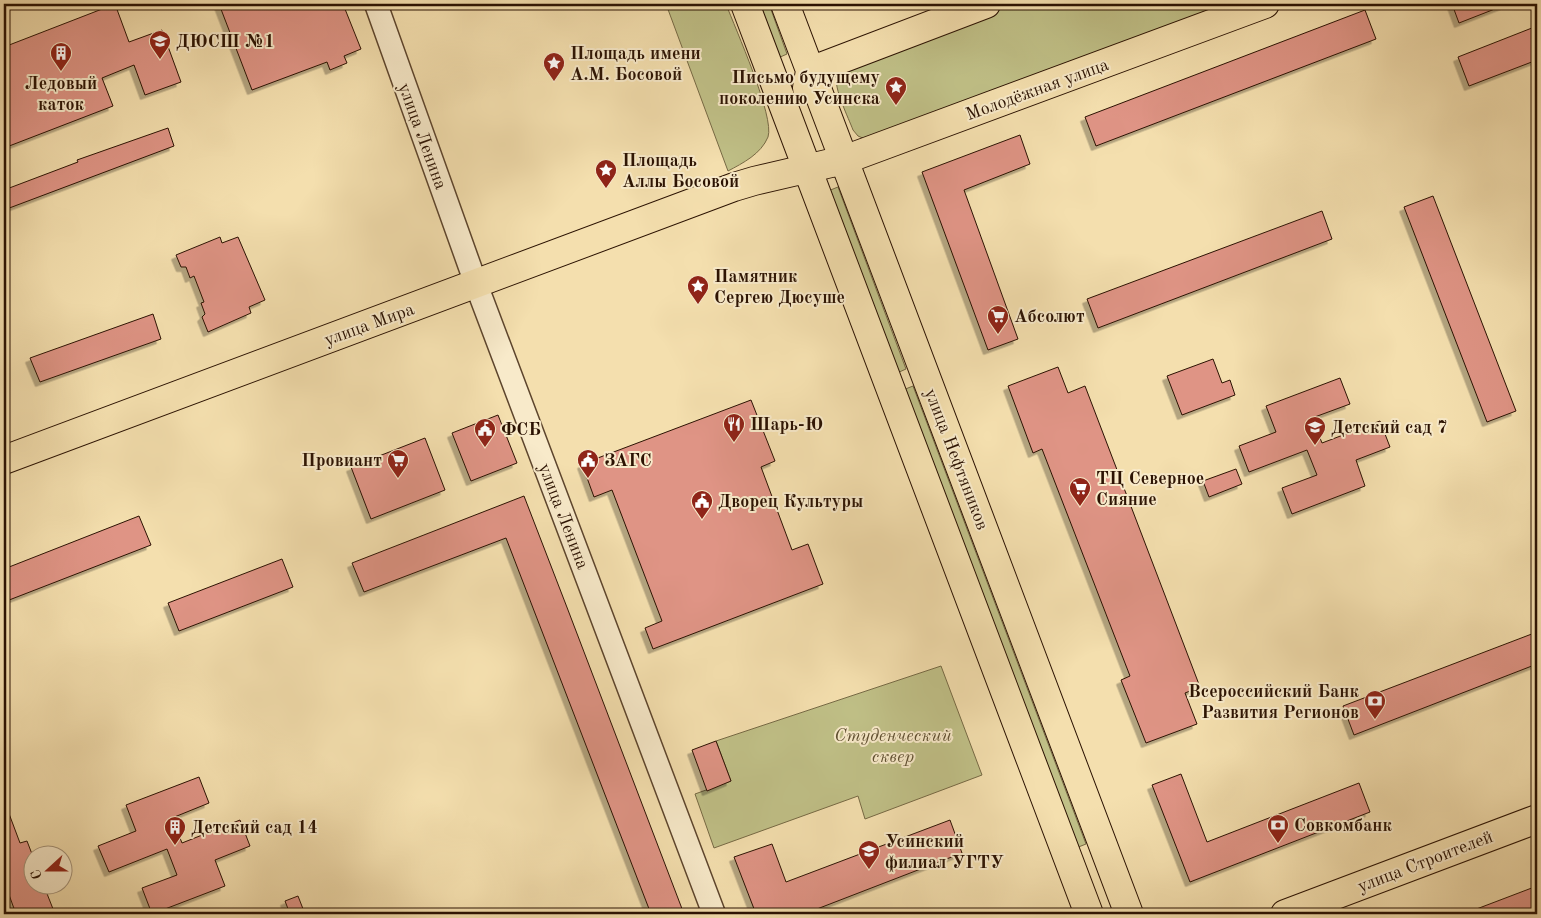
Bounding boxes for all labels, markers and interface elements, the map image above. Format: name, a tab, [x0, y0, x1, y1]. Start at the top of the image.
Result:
school or university icon: ДЮСШ №1	[148, 29, 172, 60]
place label: ДЮСШ №1	[176, 33, 275, 51]
building icon: Ледовый каток	[49, 41, 73, 72]
place label: Площадь имени А.М. Босовой	[570, 45, 701, 84]
place icon: Площадь имени А.М. Босовой	[542, 51, 566, 82]
street label: Молодёжная улица	[963, 56, 1111, 124]
place label: Письмо будущему поколению Усинска	[719, 69, 880, 108]
place label: Ледовый каток	[25, 75, 97, 114]
place icon: Письмо будущему поколению Усинска	[884, 75, 908, 106]
street label: улица Ленина	[395, 81, 450, 192]
place label: Площадь Аллы Босовой	[622, 152, 739, 191]
place icon: Площадь Аллы Босовой	[594, 158, 618, 189]
place label: Памятник Сергею Дюсуше	[714, 268, 845, 307]
place icon: Памятник Сергею Дюсуше	[686, 274, 710, 305]
street label: улица Мира	[322, 300, 417, 349]
supermarket icon: Абсолют	[986, 304, 1010, 335]
place label: Абсолют	[1014, 308, 1085, 326]
street label: улица Нефтяников	[920, 386, 991, 533]
restaurant icon: Шарь-Ю	[722, 412, 746, 443]
school or university icon: Детский сад 7	[1303, 415, 1327, 446]
place label: Шарь-Ю	[750, 416, 823, 434]
public building icon: ФСБ	[473, 417, 497, 448]
place label: Детский сад 7	[1331, 419, 1447, 437]
place label: ФСБ	[501, 421, 541, 439]
supermarket icon: Провиант	[386, 448, 410, 479]
public building icon: ЗАГС	[576, 448, 600, 479]
place label: Провиант	[301, 452, 382, 470]
place label: ЗАГС	[604, 452, 652, 470]
street label: улица Ленина	[535, 461, 592, 572]
place label: ТЦ Северное Сияние	[1096, 470, 1204, 509]
supermarket icon: ТЦ Северное Сияние	[1068, 476, 1092, 507]
public building icon: Дворец Культуры	[690, 489, 714, 520]
place label: Дворец Культуры	[718, 493, 863, 511]
place label: Всероссийский Банк Развития Регионов	[1188, 683, 1360, 722]
bank icon: Всероссийский Банк Развития Регионов	[1363, 689, 1387, 720]
park label: Студенческий сквер	[834, 727, 952, 766]
bank icon: Совкомбанк	[1266, 813, 1290, 844]
building icon: Детский сад 14	[163, 815, 187, 846]
place label: Совкомбанк	[1294, 817, 1393, 835]
place label: Детский сад 14	[191, 819, 318, 837]
street label: улица Строителей	[1355, 828, 1496, 896]
place label: Усинский филиал УГТУ	[885, 833, 1004, 873]
school or university icon: Усинский филиал УГТУ	[857, 839, 881, 870]
north arrow	[22, 846, 72, 896]
text: С	[29, 867, 45, 881]

